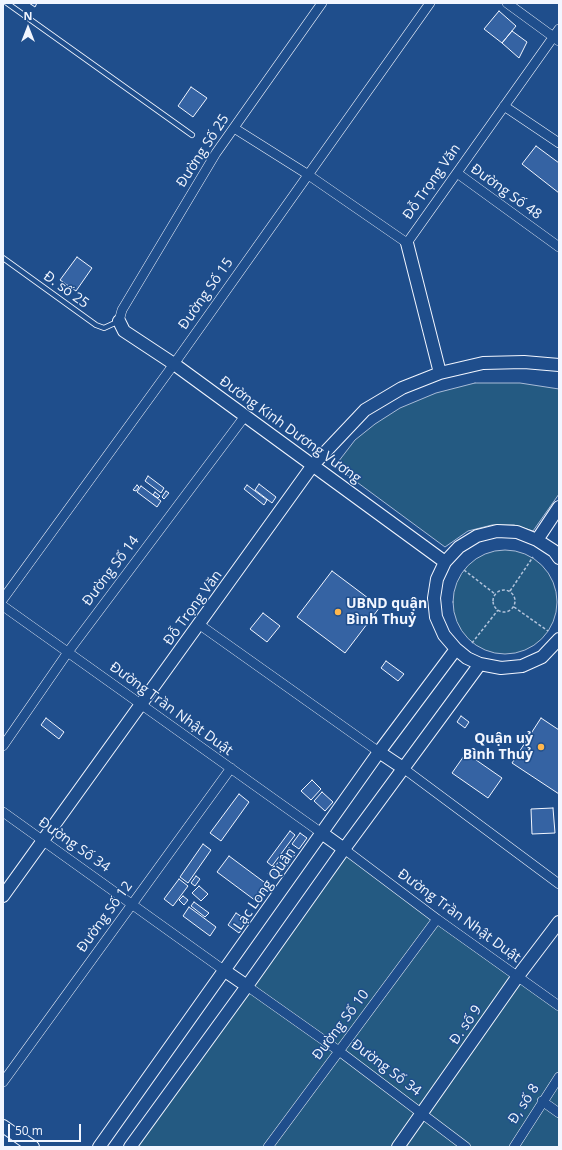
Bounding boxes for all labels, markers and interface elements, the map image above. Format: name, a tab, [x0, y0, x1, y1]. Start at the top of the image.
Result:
north arrow	[8, 8, 48, 48]
text: N	[24, 8, 32, 23]
street label: Đường Số 25	[173, 111, 233, 191]
street label: Đỗ Trọng Văn	[400, 141, 464, 223]
street label: Đường Số 48	[467, 161, 545, 223]
street label: Đường Số 15	[175, 255, 237, 333]
street label: Đ. số 25	[40, 268, 92, 312]
street label: Đường Kinh Dương Vương	[216, 373, 364, 487]
street label: Đường Số 14	[79, 533, 143, 609]
street label: Đỗ Trọng Văn	[160, 567, 226, 649]
place label: UBND quận Bình Thuỷ	[346, 596, 427, 628]
marker: UBND quận Bình Thuỷ	[333, 607, 343, 617]
street label: Đường Trần Nhật Duật	[106, 659, 236, 759]
place label: Quận uỷ Bình Thuỷ	[463, 731, 533, 764]
marker: Quận uỷ Bình Thuỷ	[536, 742, 546, 752]
street label: Đường Số 34	[35, 814, 113, 876]
street label: Lạc Long Quân	[230, 845, 300, 933]
street label: Đường Trần Nhật Duật	[394, 866, 524, 966]
street label: Đường Số 12	[74, 878, 136, 956]
street label: Đường Số 10	[309, 987, 373, 1063]
street label: Đ. số 9	[446, 1002, 486, 1048]
street label: Đường Số 34	[348, 1036, 424, 1100]
street label: Đ, số 8	[505, 1081, 543, 1127]
scale bar	[10, 1116, 83, 1142]
text: 50 m	[15, 1122, 43, 1139]

